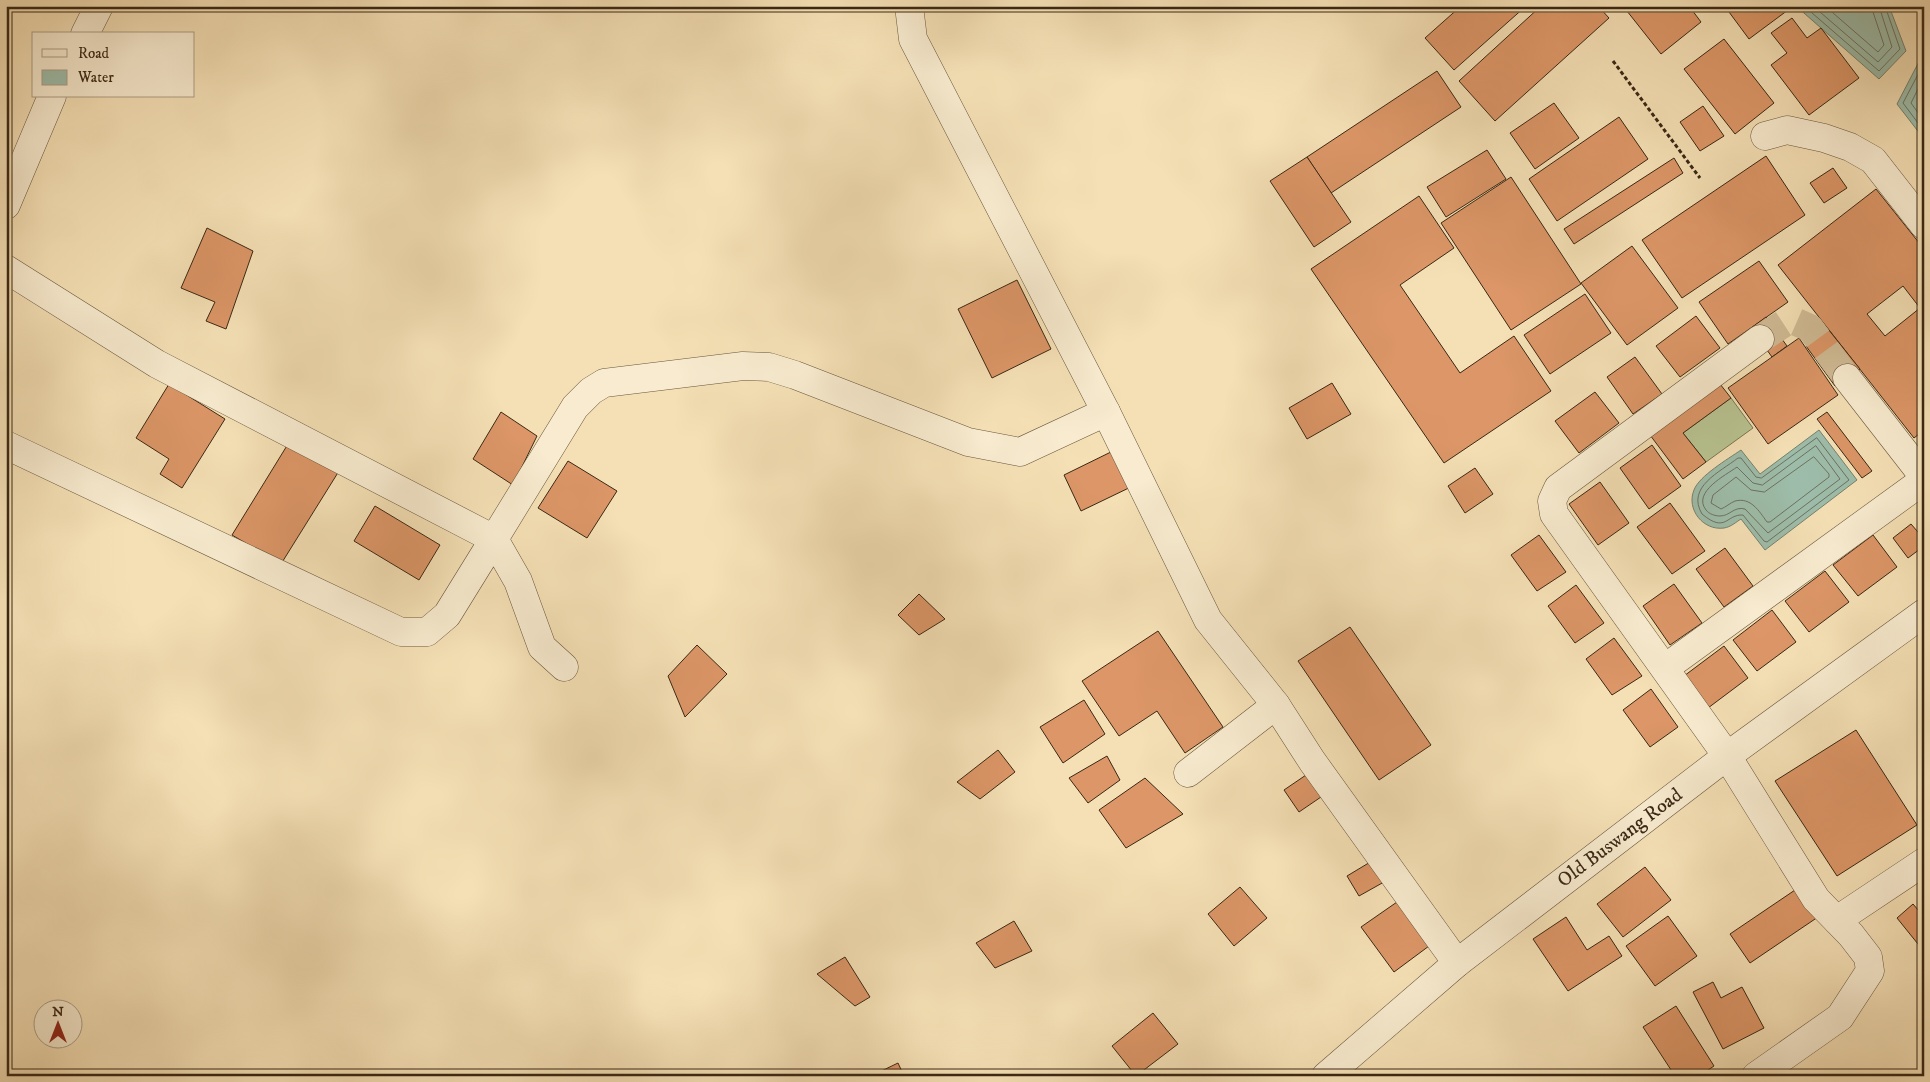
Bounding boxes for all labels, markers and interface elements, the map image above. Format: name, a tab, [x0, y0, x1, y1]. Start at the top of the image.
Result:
legend	[32, 32, 195, 98]
text: Road	[78, 44, 110, 63]
text: Water	[77, 68, 114, 87]
street label: Old Buswang Road	[1552, 783, 1688, 893]
north arrow	[32, 1000, 82, 1050]
text: N	[52, 1003, 64, 1021]

